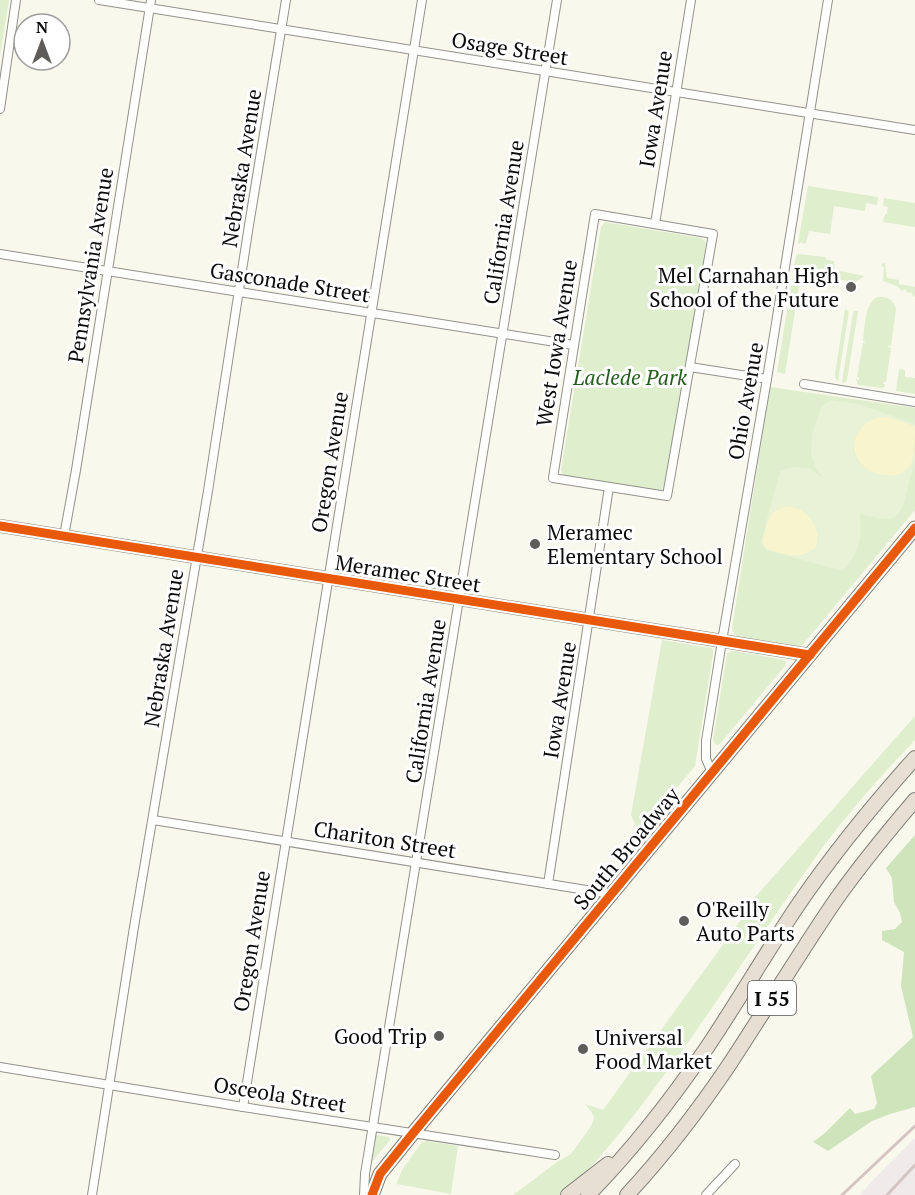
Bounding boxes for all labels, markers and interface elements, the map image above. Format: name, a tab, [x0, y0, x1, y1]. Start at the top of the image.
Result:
north arrow	[12, 12, 72, 72]
text: N	[36, 16, 48, 38]
street label: Osage Street	[450, 25, 571, 71]
street label: Iowa Avenue	[632, 48, 678, 170]
street label: Nebraska Avenue	[215, 87, 267, 249]
street label: California Avenue	[476, 138, 530, 306]
street label: Pennsylvania Avenue	[61, 165, 119, 365]
street label: Gasconade Street	[208, 256, 372, 308]
street label: West Iowa Avenue	[529, 257, 583, 429]
place label: Mel Carnahan High School of the Future	[649, 261, 839, 313]
marker: Mel Carnahan High School of the Future	[844, 280, 858, 294]
street label: Ohio Avenue	[721, 340, 769, 462]
park label: Laclede Park	[572, 363, 688, 391]
street label: Oregon Avenue	[304, 389, 354, 535]
place label: Meramec Elementary School	[547, 518, 723, 570]
marker: Meramec Elementary School	[528, 537, 542, 551]
street label: Meramec Street	[333, 548, 483, 598]
street label: Nebraska Avenue	[137, 567, 189, 729]
street label: California Avenue	[398, 617, 452, 785]
street label: Iowa Avenue	[536, 639, 582, 761]
street label: South Broadway	[567, 781, 686, 915]
street label: Chariton Street	[312, 814, 458, 864]
street label: Oregon Avenue	[226, 868, 276, 1014]
place label: O'Reilly Auto Parts	[696, 895, 795, 947]
marker: O'Reilly Auto Parts	[677, 914, 691, 928]
road number: I 55	[748, 981, 796, 1015]
place label: Good Trip	[334, 1022, 427, 1050]
place label: Universal Food Market	[595, 1023, 712, 1075]
marker: Good Trip	[432, 1029, 446, 1043]
marker: Universal Food Market	[576, 1042, 590, 1056]
street label: Osceola Street	[211, 1070, 349, 1118]

